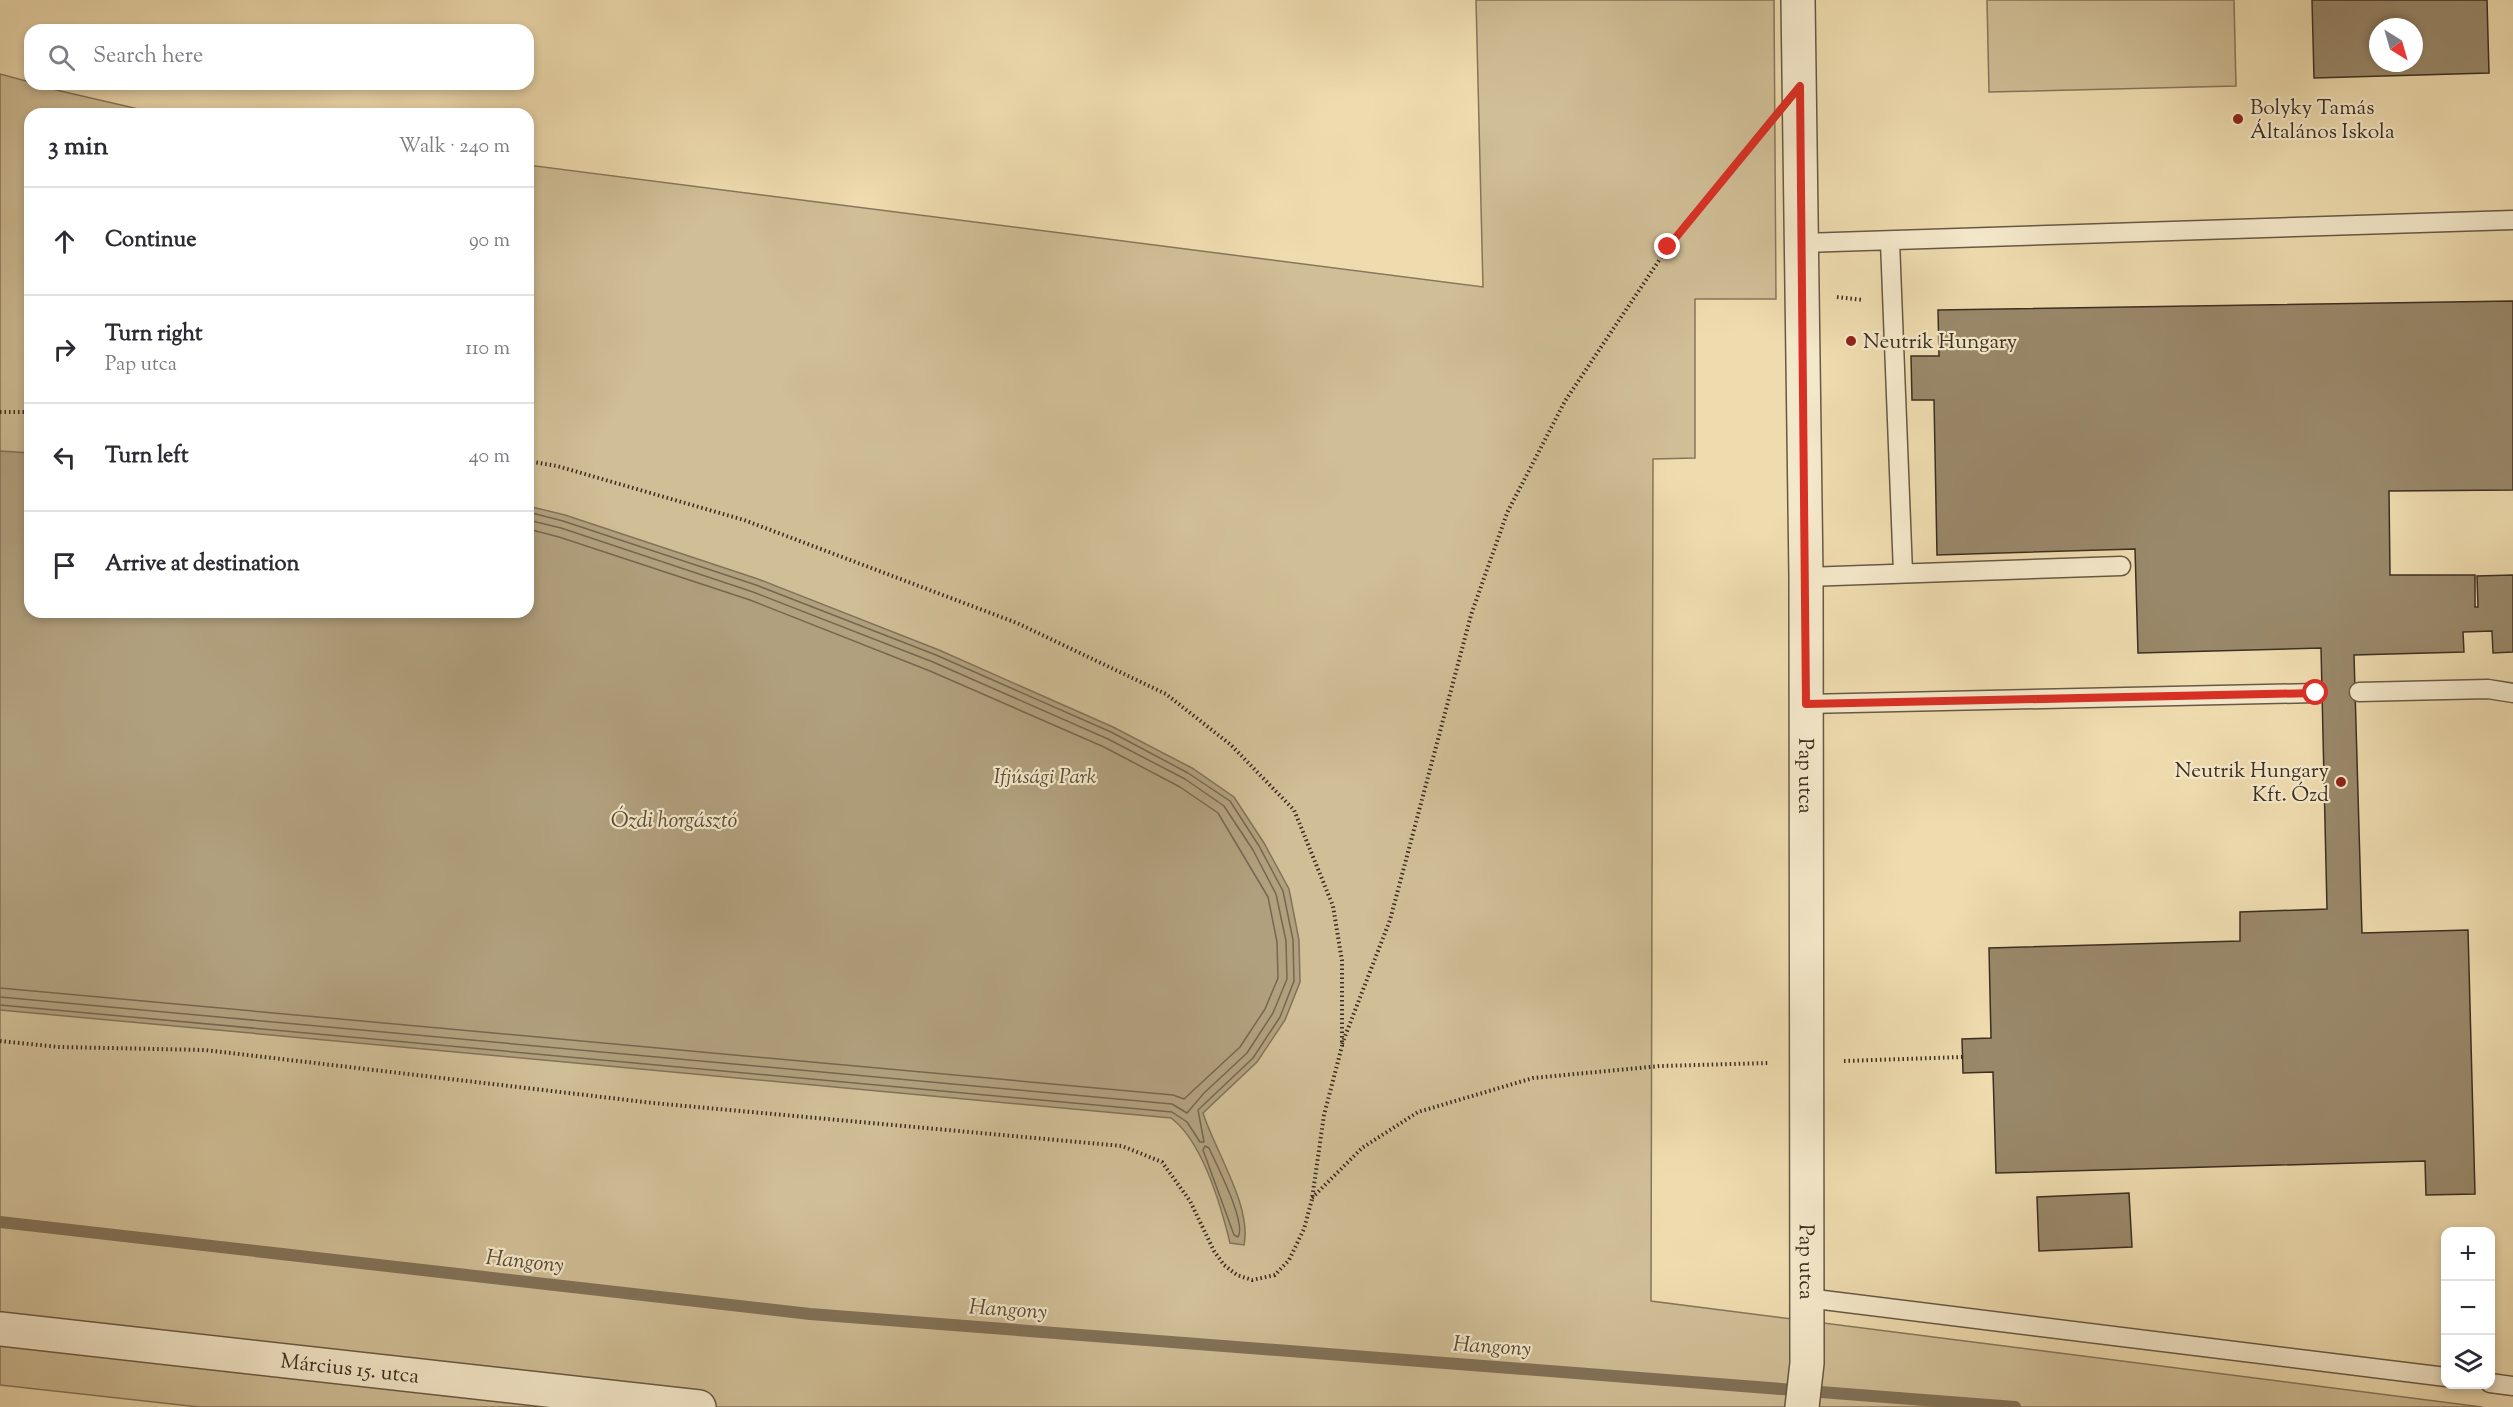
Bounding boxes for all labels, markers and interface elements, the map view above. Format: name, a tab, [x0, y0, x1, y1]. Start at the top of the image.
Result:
north arrow	[2369, 18, 2423, 72]
search box	[24, 24, 534, 90]
icon: search	[45, 41, 78, 74]
text: Search here	[93, 41, 203, 73]
place label: Bolyky Tamás Általános Iskola	[2250, 94, 2395, 148]
marker: Bolyky Tamás Általános Iskola	[2231, 112, 2245, 126]
text: 3 min	[48, 129, 108, 166]
text: Walk · 240 m	[399, 133, 510, 162]
icon: ahead	[48, 225, 81, 258]
text: Continue	[105, 225, 196, 257]
text: 90 m	[469, 227, 510, 256]
route end	[1654, 233, 1680, 259]
text: Turn right	[105, 319, 202, 351]
place label: Neutrik Hungary	[1863, 328, 2018, 358]
icon: right	[48, 333, 81, 366]
marker: Neutrik Hungary	[1844, 334, 1858, 348]
text: 110 m	[465, 335, 510, 364]
text: Pap utca	[105, 351, 177, 380]
icon: left	[48, 441, 81, 474]
text: Turn left	[105, 441, 188, 473]
text: 40 m	[469, 443, 510, 472]
icon: arrive	[48, 549, 81, 582]
text: Arrive at destination	[105, 549, 300, 581]
route start	[2302, 679, 2328, 705]
street label: Pap utca	[1789, 738, 1819, 814]
place label: Neutrik Hungary Kft. Ózd	[2175, 757, 2330, 811]
park label: Ifjúsági Park	[994, 763, 1097, 793]
marker: Neutrik Hungary Kft. Ózd	[2334, 775, 2348, 789]
water label: Ózdi horgásztó	[611, 805, 738, 838]
street label: Pap utca	[1790, 1224, 1820, 1300]
map controls	[2441, 1227, 2495, 1389]
button: +	[2441, 1227, 2495, 1281]
water label: Hangony	[484, 1243, 565, 1283]
button: −	[2441, 1281, 2495, 1335]
water label: Hangony	[968, 1292, 1048, 1330]
water label: Hangony	[1452, 1329, 1532, 1367]
button: layers	[2441, 1335, 2495, 1389]
street label: Március 15. utca	[279, 1347, 421, 1393]

